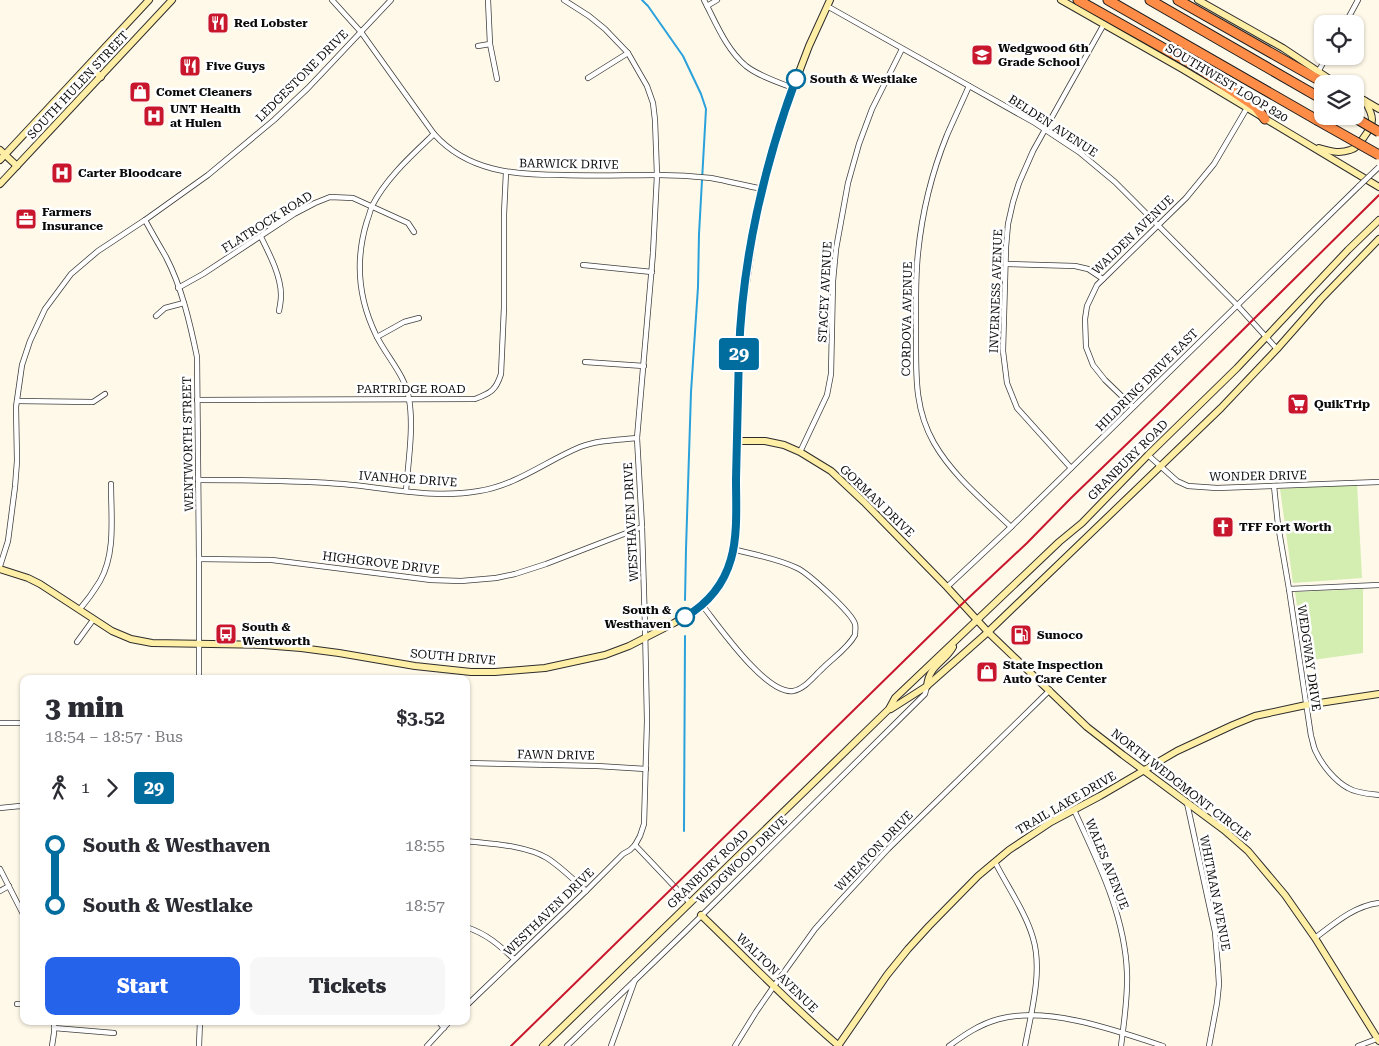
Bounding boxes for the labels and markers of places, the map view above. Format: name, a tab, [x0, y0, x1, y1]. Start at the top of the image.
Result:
restaurant icon: Red Lobster	[206, 11, 230, 35]
place label: Red Lobster	[234, 16, 308, 30]
place label: Wedgwood 6th Grade School	[998, 41, 1089, 69]
school or university icon: Wedgwood 6th Grade School	[970, 43, 994, 67]
restaurant icon: Five Guys	[178, 54, 202, 78]
place label: Five Guys	[206, 59, 265, 73]
marker: South & Westlake	[786, 69, 806, 89]
place label: South & Westlake	[810, 72, 917, 86]
shop icon: Comet Cleaners	[128, 80, 152, 104]
place label: Comet Cleaners	[156, 85, 252, 99]
place label: UNT Health at Hulen	[170, 102, 241, 130]
hospital icon: UNT Health at Hulen	[142, 104, 166, 128]
hospital icon: Carter Bloodcare	[50, 161, 74, 185]
place label: Carter Bloodcare	[78, 166, 182, 180]
place label: Farmers Insurance	[42, 205, 103, 233]
office icon: Farmers Insurance	[14, 207, 38, 231]
supermarket icon: QuikTrip	[1286, 392, 1310, 416]
place label: QuikTrip	[1314, 397, 1370, 411]
church icon: TFF Fort Worth	[1211, 515, 1235, 539]
place label: TFF Fort Worth	[1239, 520, 1332, 534]
place label: South & Westhaven	[604, 603, 671, 631]
marker: South & Westhaven	[675, 607, 695, 627]
place label: South & Wentworth	[242, 620, 310, 648]
bus stop icon: South & Wentworth	[214, 622, 238, 646]
fuel station icon: Sunoco	[1009, 623, 1033, 647]
place label: Sunoco	[1037, 628, 1083, 642]
place label: State Inspection Auto Care Center	[1003, 658, 1107, 686]
shop icon: State Inspection Auto Care Center	[975, 660, 999, 684]

